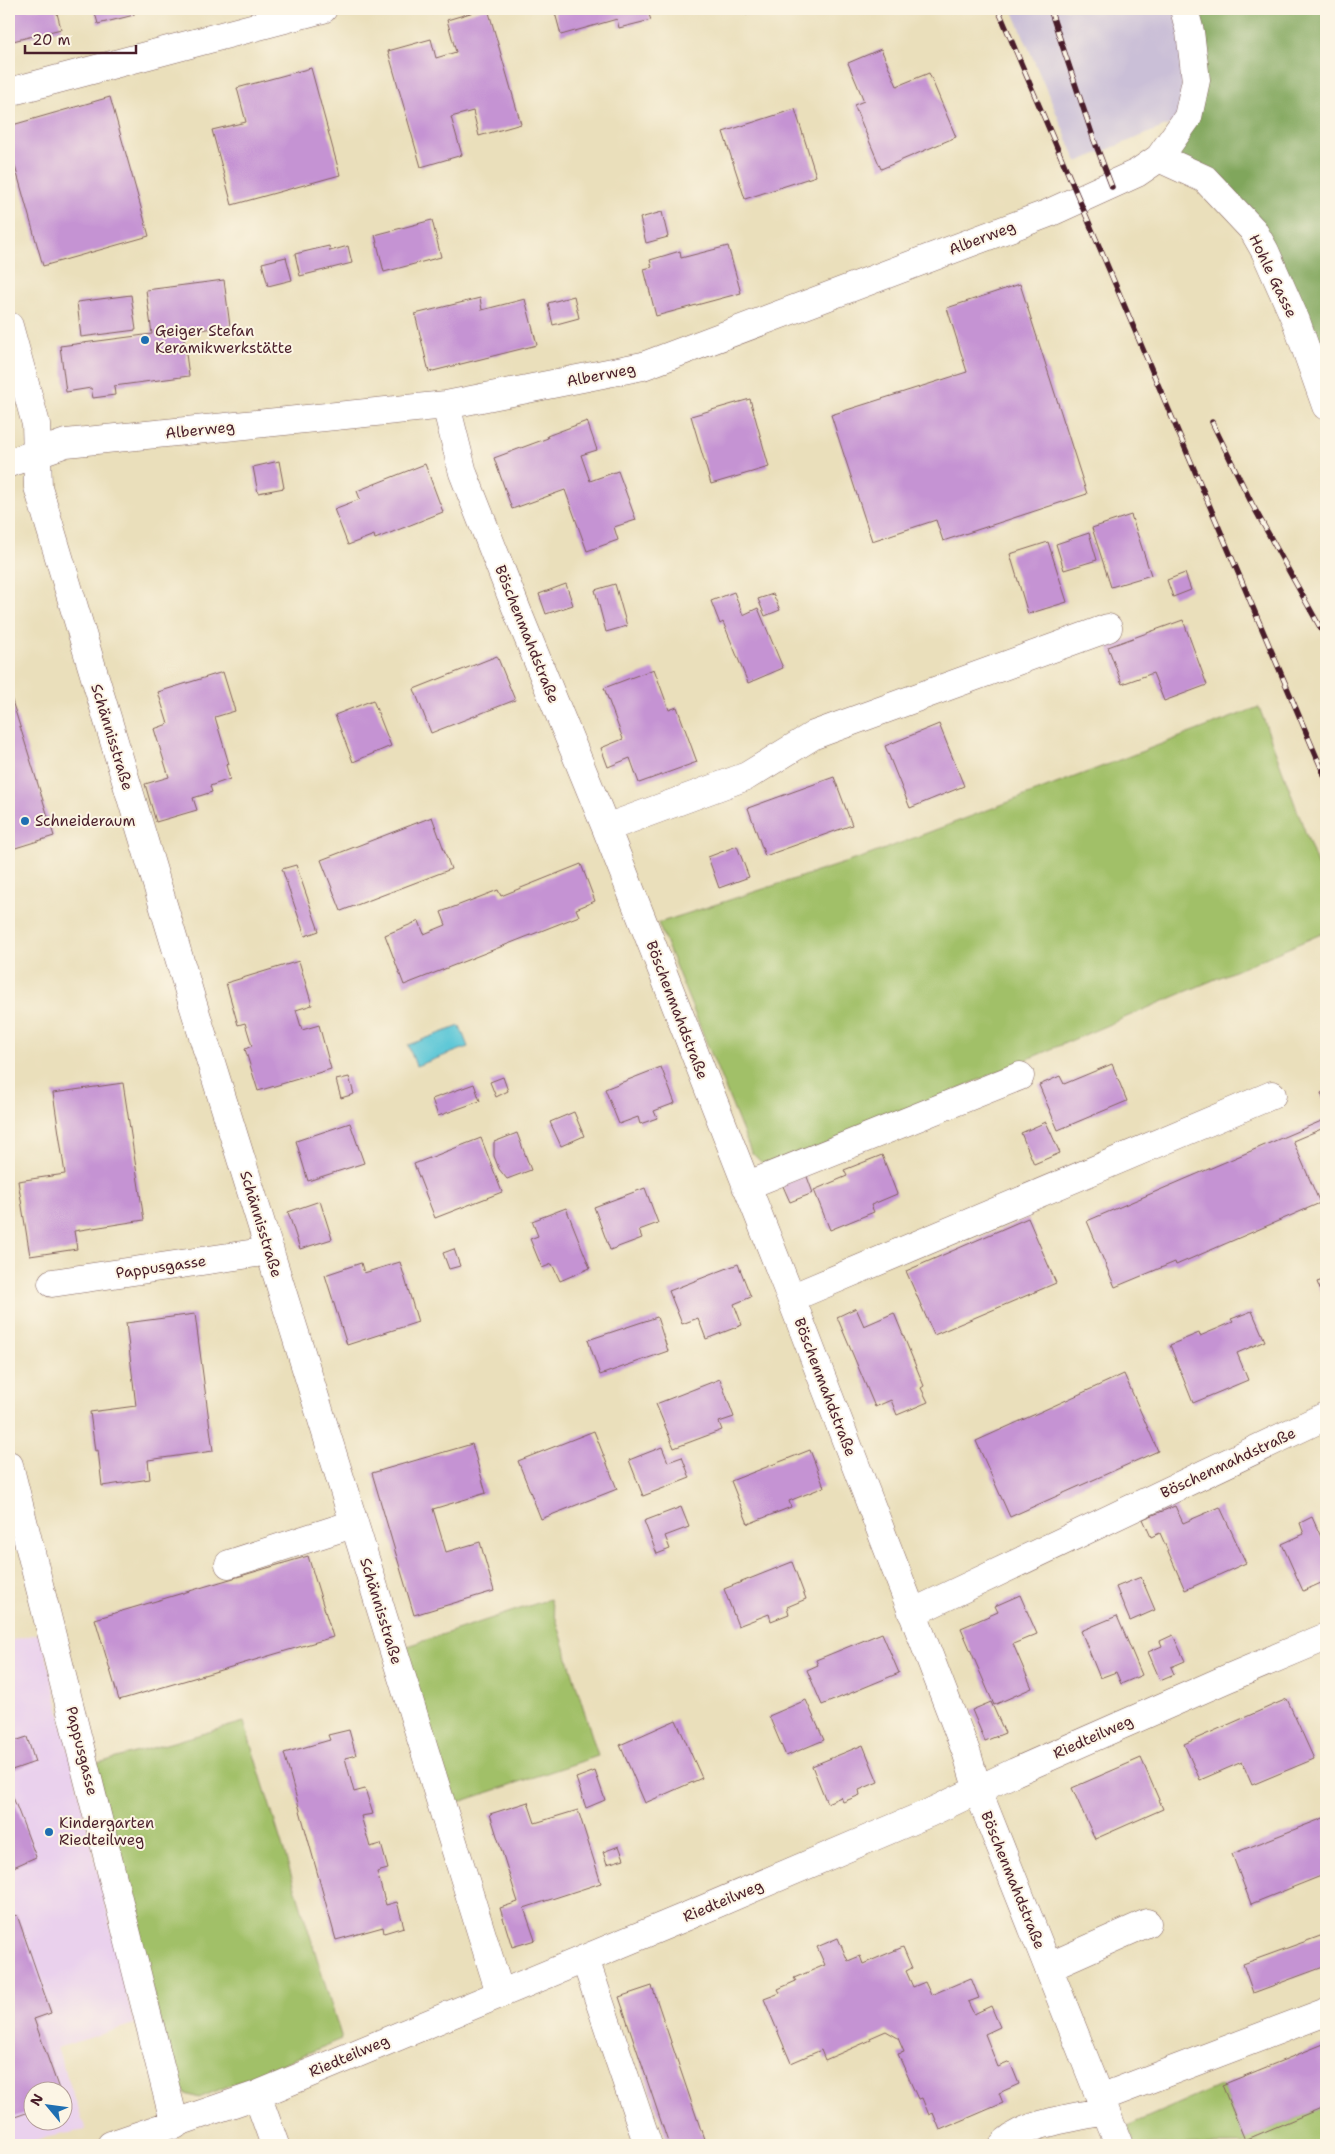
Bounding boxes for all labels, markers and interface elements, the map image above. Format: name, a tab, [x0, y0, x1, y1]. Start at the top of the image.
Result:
scale bar	[25, 22, 136, 54]
text: 20 m	[32, 30, 71, 50]
street label: Alberweg	[946, 216, 1018, 260]
street label: Hohle Gasse	[1244, 231, 1302, 321]
place label: Geiger Stefan Keramikwerkstätte	[155, 321, 292, 358]
marker: Geiger Stefan Keramikwerkstätte	[139, 334, 151, 346]
street label: Alberweg	[565, 359, 637, 391]
street label: Alberweg	[164, 416, 236, 444]
street label: Böschenmahdstraße	[490, 562, 564, 706]
street label: Schännisstraße	[86, 681, 138, 793]
place label: Schneideraum	[35, 811, 135, 831]
marker: Schneideraum	[19, 815, 31, 827]
street label: Böschenmahdstraße	[641, 938, 713, 1082]
street label: Schännisstraße	[235, 1168, 287, 1280]
street label: Pappusgasse	[115, 1251, 207, 1283]
street label: Böschenmahdstraße	[789, 1315, 861, 1459]
street label: Böschenmahdstraße	[1157, 1423, 1299, 1503]
street label: Schännisstraße	[355, 1555, 407, 1667]
street label: Pappusgasse	[61, 1704, 103, 1798]
street label: Riedteilweg	[1050, 1711, 1136, 1763]
street label: Böschenmahdstraße	[976, 1808, 1050, 1952]
place label: Kindergarten Riedteilweg	[59, 1813, 154, 1850]
marker: Kindergarten Riedteilweg	[43, 1826, 55, 1838]
street label: Riedteilweg	[680, 1875, 766, 1927]
street label: Riedteilweg	[306, 2030, 392, 2082]
north arrow	[22, 2082, 72, 2132]
text: N	[26, 2090, 47, 2109]

